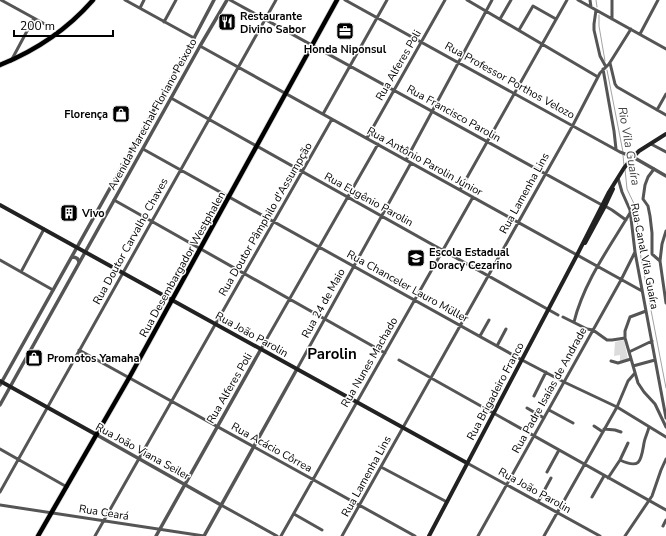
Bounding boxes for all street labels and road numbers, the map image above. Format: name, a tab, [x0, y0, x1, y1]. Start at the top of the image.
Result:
street label: Rua Alferes Poli	[372, 27, 425, 103]
street label: Avenida Marechal Floriano Peixoto	[104, 36, 200, 193]
street label: Rua Professor Porthos Velozo	[442, 38, 577, 122]
street label: Rua Francisco Parolin	[404, 81, 504, 146]
street label: Rua Antônio Parolin Júnior	[364, 123, 485, 200]
street label: Rua Doutor Pâmphilo d'Assumpção	[215, 140, 316, 299]
street label: Rua Lamenha Lins	[496, 150, 553, 236]
street label: Rua Eugênio Parolin	[322, 169, 416, 230]
street label: Rua Doutor Carvalho Chaves	[89, 175, 172, 307]
street label: Rua Desembargador Westphalen	[136, 189, 229, 340]
street label: Rua Canal Vila Guaíra	[627, 202, 662, 311]
street label: Rua Chanceler Lauro Müller	[344, 247, 471, 326]
street label: Rua 24 de Maio	[298, 266, 349, 341]
street label: Rua João Parolin	[213, 308, 291, 361]
street label: Rua Nunes Machado	[338, 314, 401, 410]
street label: Rua Padre Isaías de Andrade	[508, 324, 590, 456]
street label: Rua Brigadeiro Franco	[463, 340, 528, 443]
street label: Rua Alferes Poli	[203, 350, 256, 426]
street label: Rua João Viana Seiler	[93, 419, 193, 484]
street label: Rua Acácio Côrrea	[229, 419, 315, 476]
street label: Rua Lamenha Lins	[338, 433, 395, 519]
street label: Rua João Parolin	[496, 464, 574, 517]
street label: Rua Ceará	[78, 501, 130, 524]

